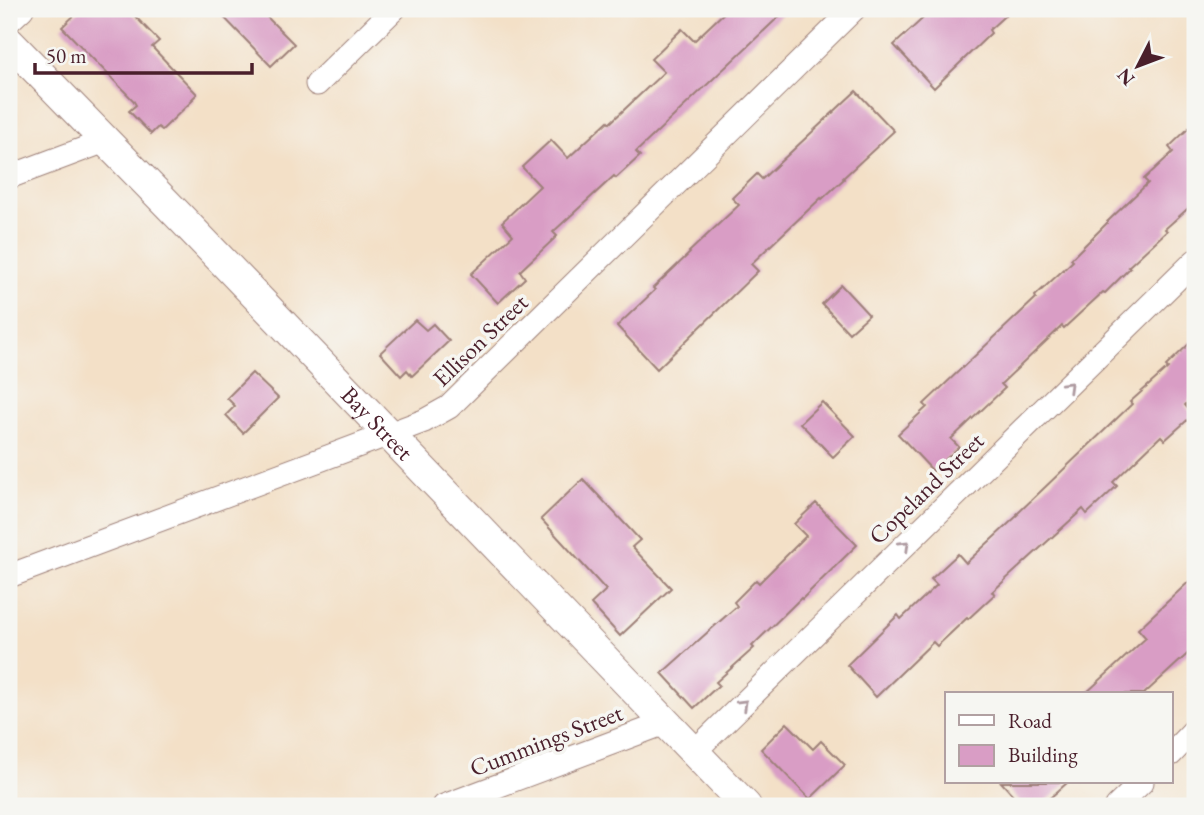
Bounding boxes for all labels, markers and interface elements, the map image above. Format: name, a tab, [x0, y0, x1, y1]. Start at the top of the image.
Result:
scale bar	[35, 32, 252, 76]
north arrow	[1102, 32, 1172, 102]
text: 50 m	[46, 42, 87, 69]
text: N	[1111, 62, 1140, 91]
street label: Ellison Street	[426, 287, 535, 393]
street label: Bay Street	[335, 379, 421, 467]
one-way arrow	[1060, 381, 1073, 394]
street label: Copeland Street	[862, 425, 990, 551]
one-way arrow	[897, 540, 910, 553]
legend	[945, 692, 1172, 784]
street label: Cummings Street	[465, 696, 627, 783]
one-way arrow	[734, 700, 747, 713]
text: Road	[1008, 707, 1052, 734]
text: Building	[1008, 741, 1078, 768]

